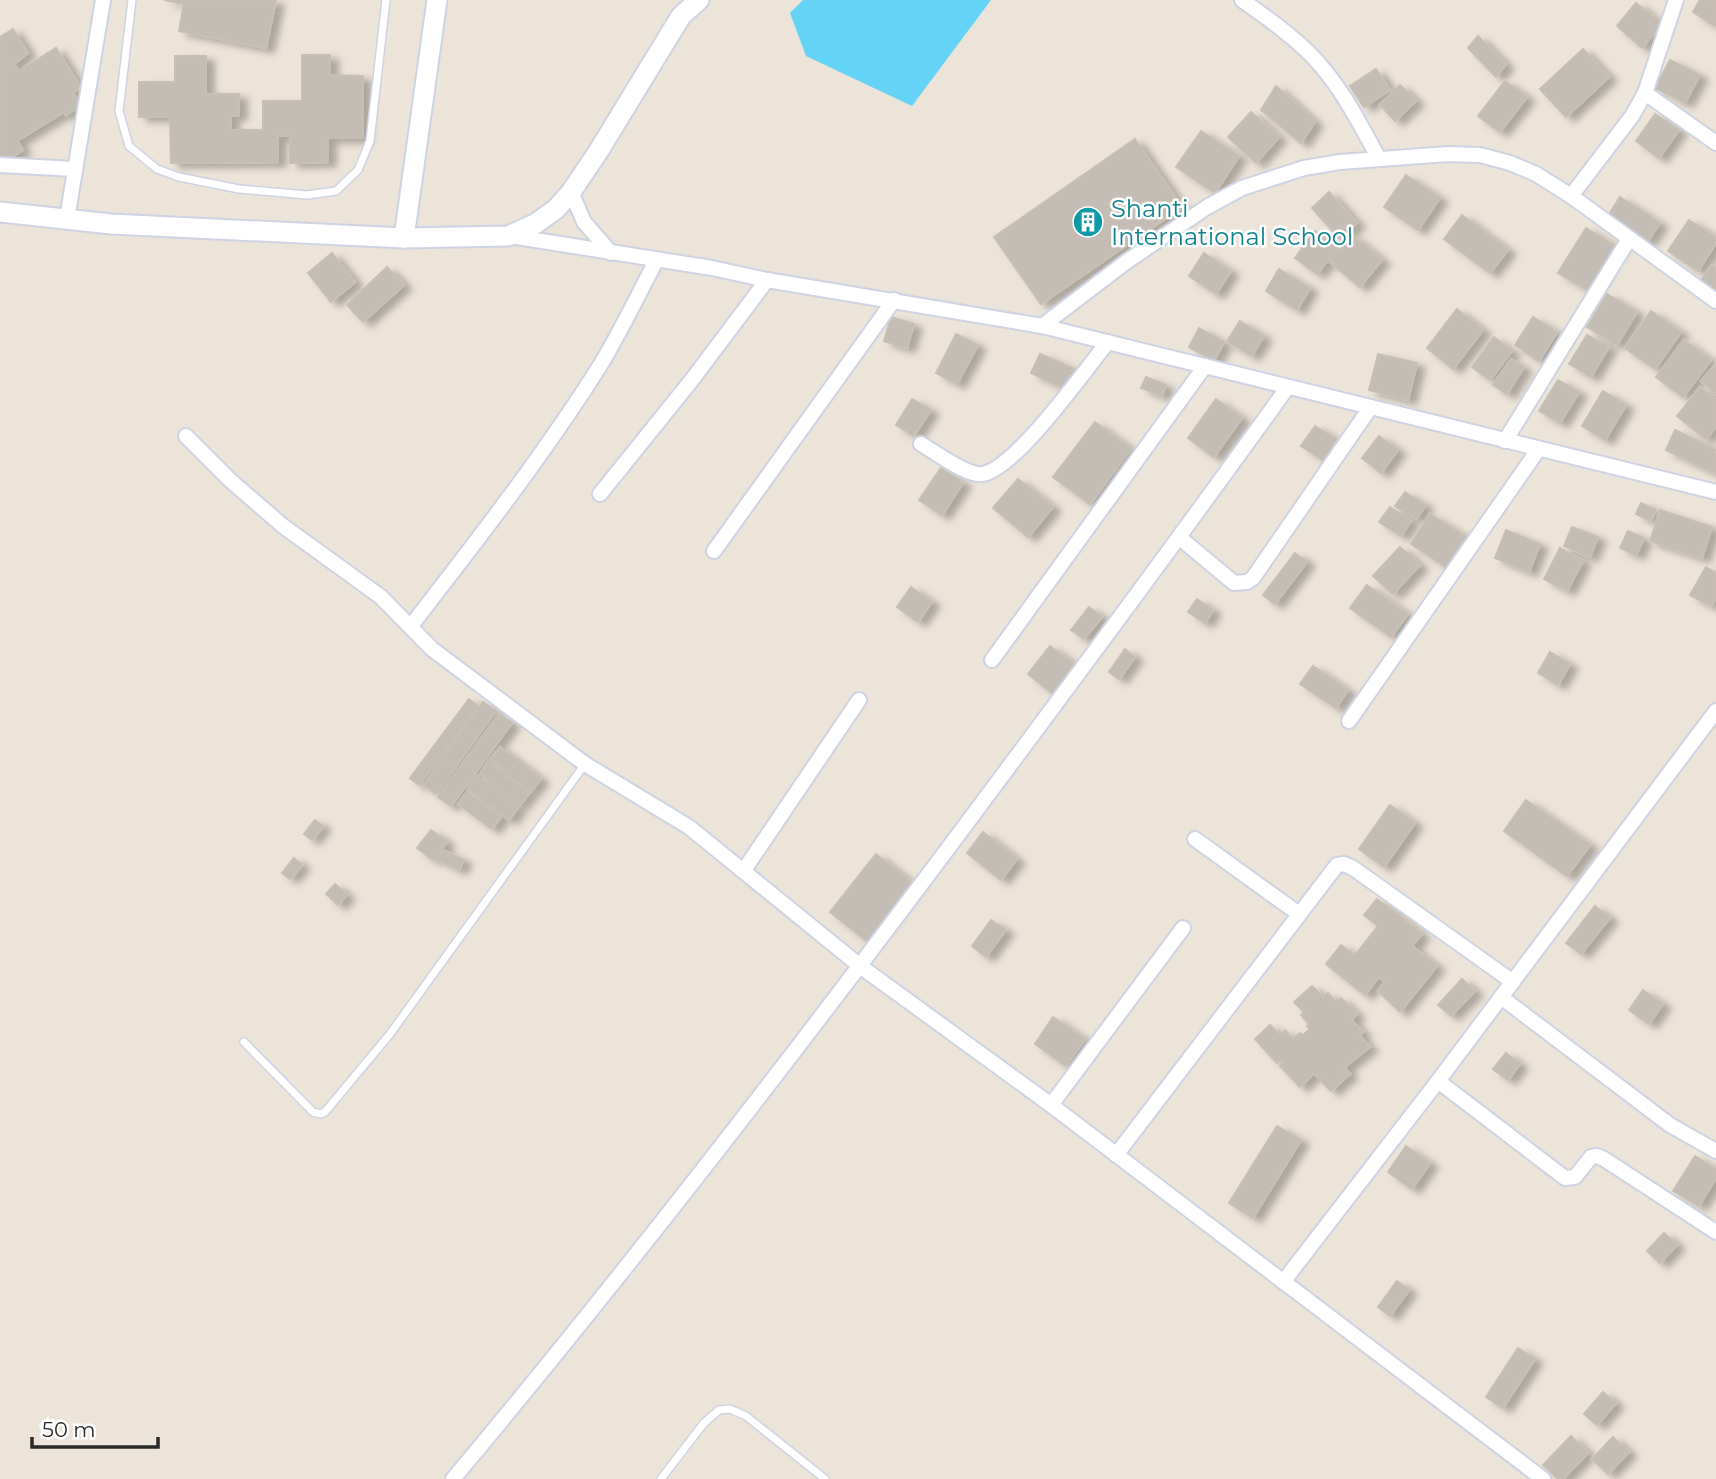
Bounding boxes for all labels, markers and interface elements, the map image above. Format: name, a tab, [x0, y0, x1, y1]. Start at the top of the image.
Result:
place label: Shanti International School	[1111, 194, 1353, 251]
building icon: Shanti International School	[1071, 205, 1105, 239]
scale bar	[32, 1406, 158, 1450]
text: 50 m	[42, 1417, 96, 1442]

